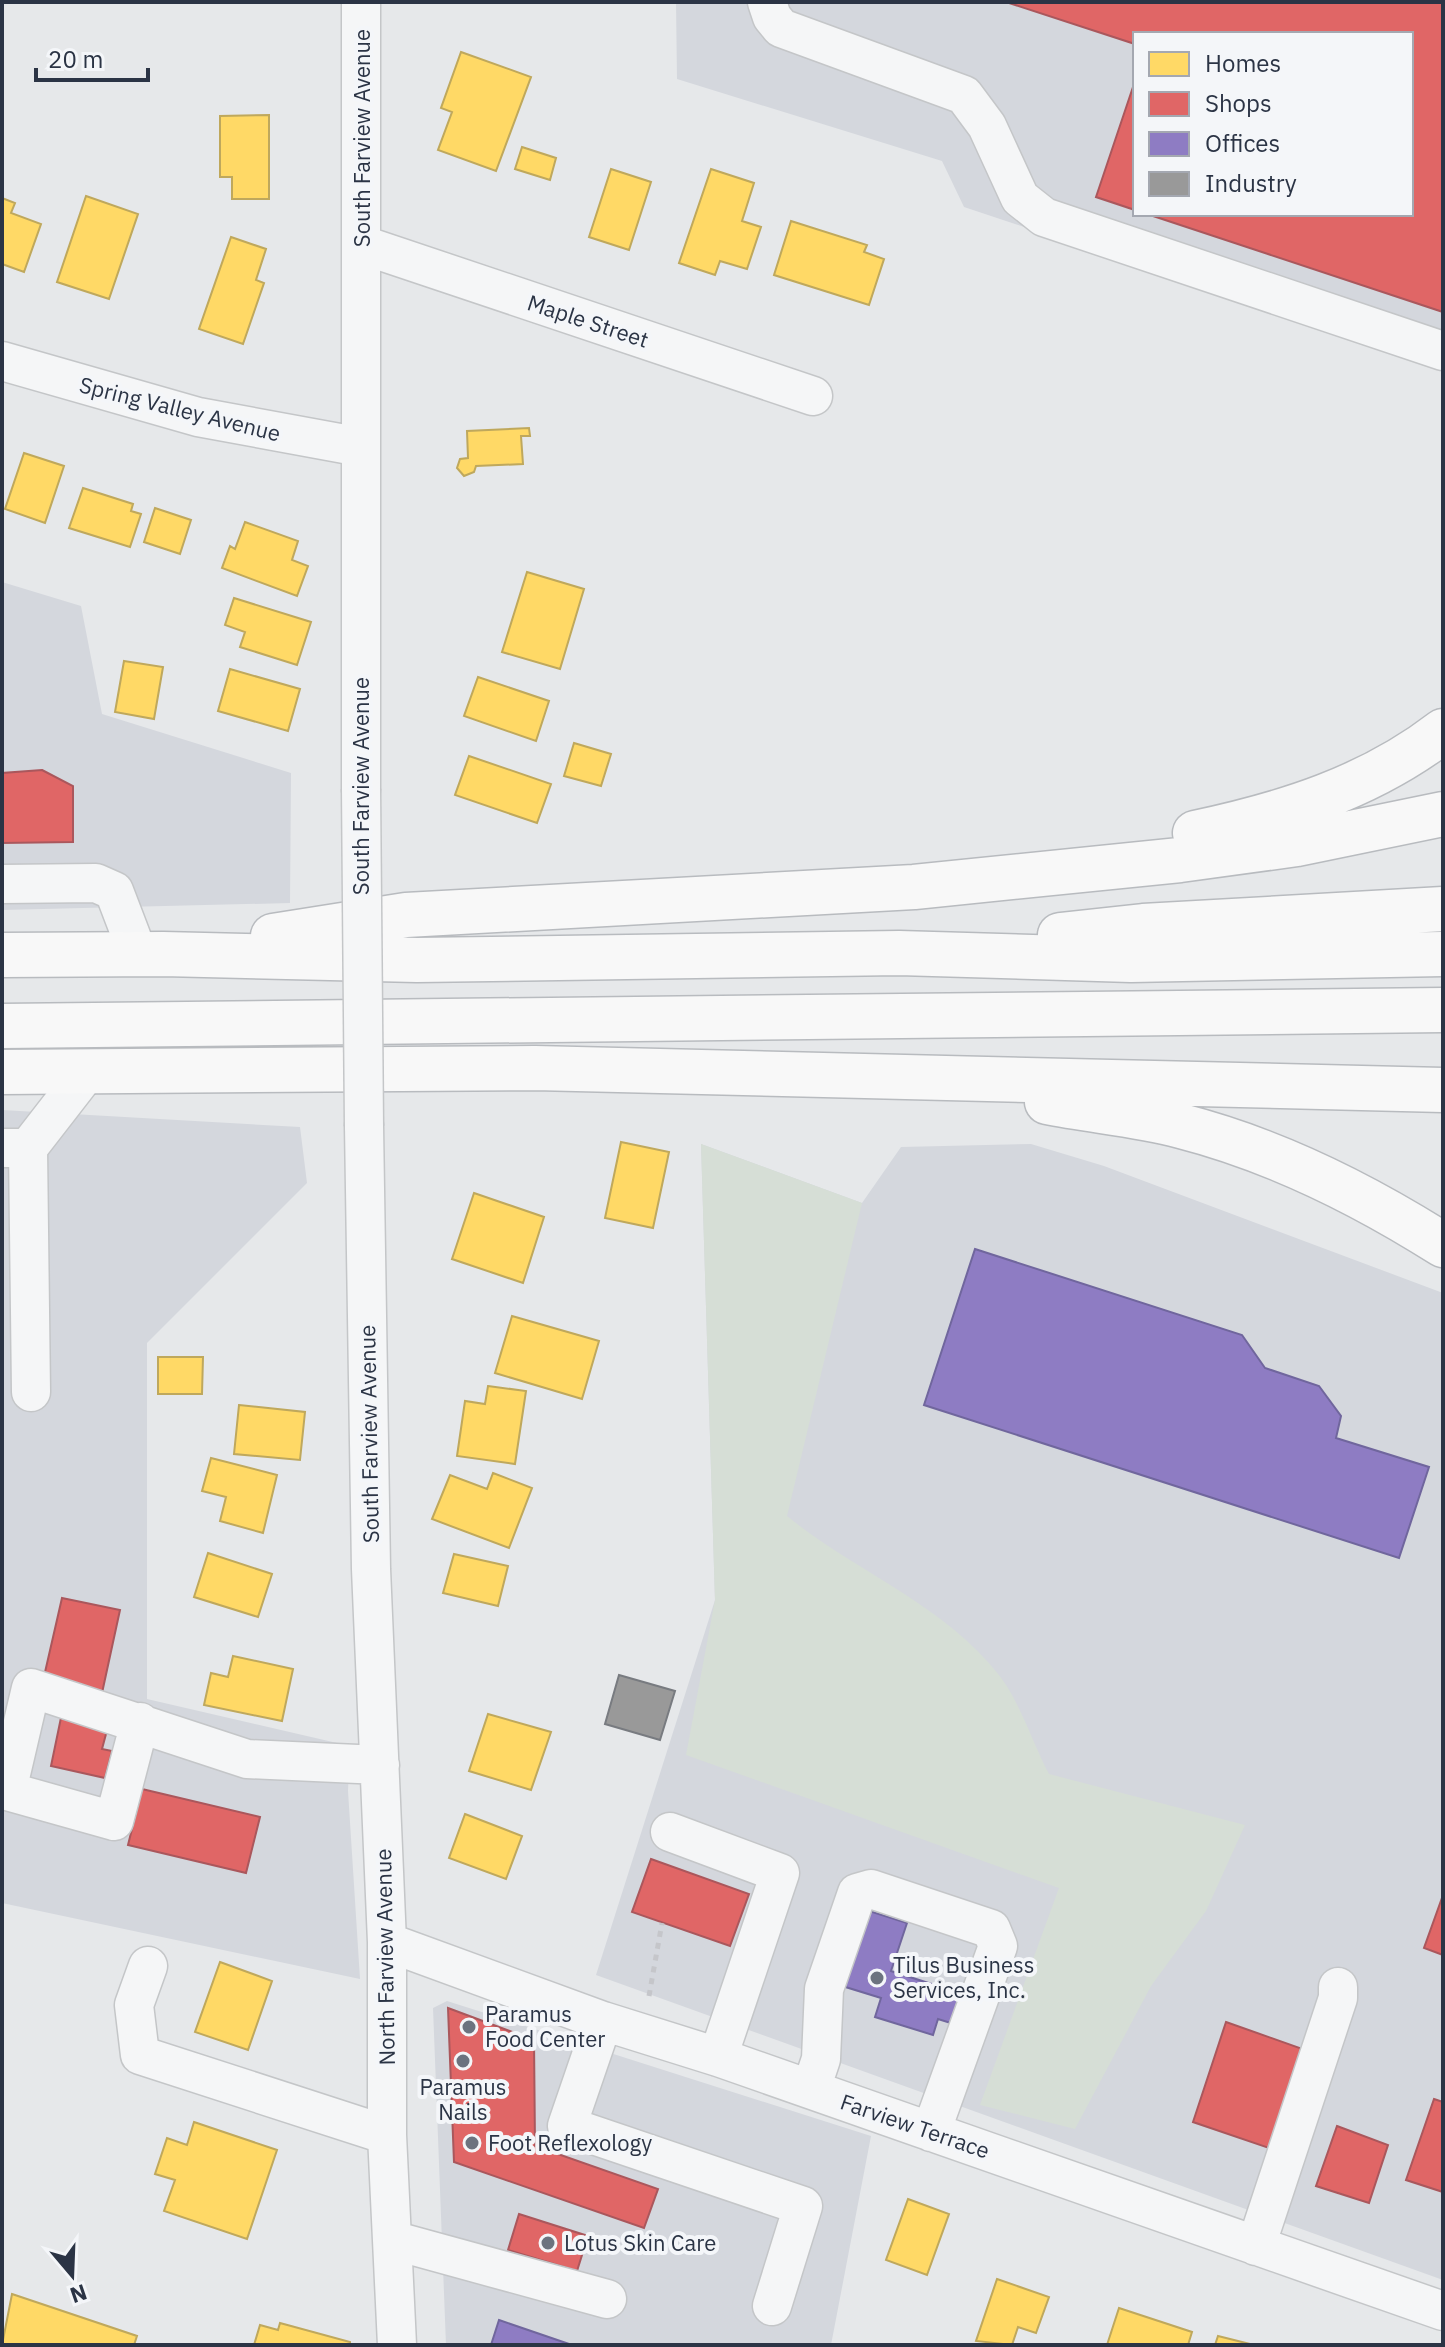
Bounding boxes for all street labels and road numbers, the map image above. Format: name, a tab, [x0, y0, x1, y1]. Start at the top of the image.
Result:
street label: South Farview Avenue	[347, 29, 376, 247]
street label: Maple Street	[524, 287, 653, 354]
street label: Spring Valley Avenue	[76, 369, 284, 448]
street label: South Farview Avenue	[346, 677, 375, 895]
street label: South Farview Avenue	[352, 1325, 385, 1543]
street label: North Farview Avenue	[368, 1848, 401, 2066]
street label: Farview Terrace	[837, 2086, 994, 2165]

